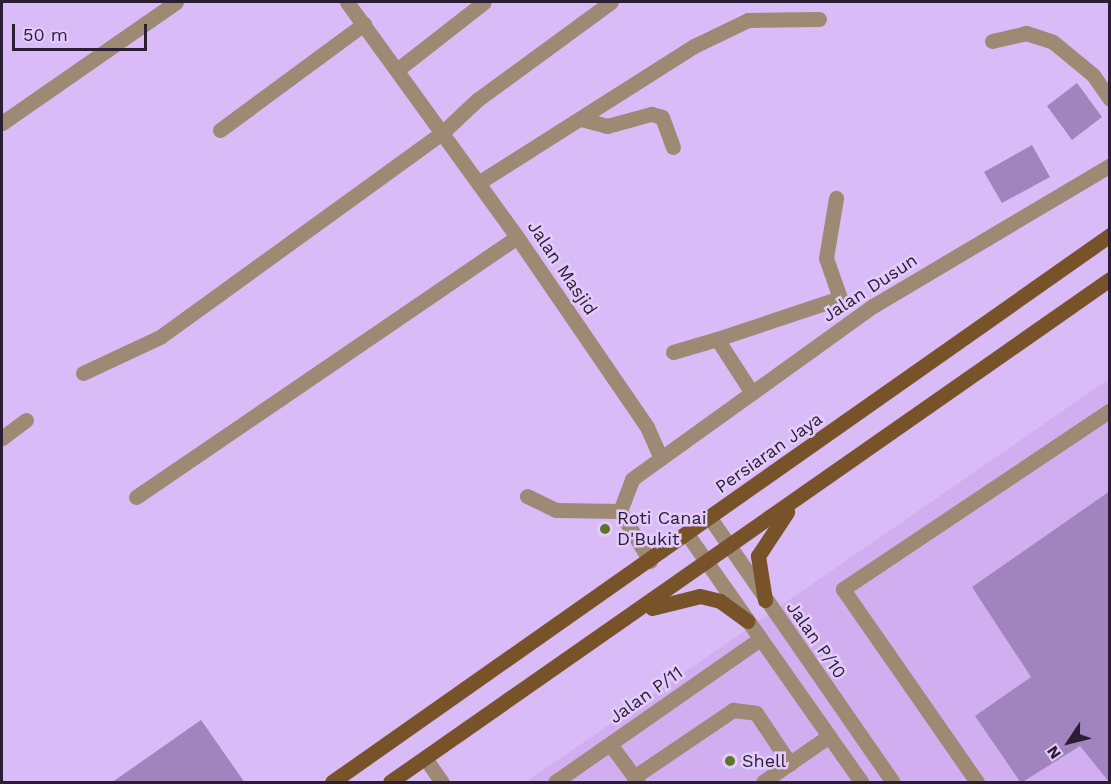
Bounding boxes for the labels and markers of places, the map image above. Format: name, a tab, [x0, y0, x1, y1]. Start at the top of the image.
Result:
place label: Roti Canai D'Bukit	[617, 508, 706, 550]
marker: Roti Canai D'Bukit	[598, 522, 612, 536]
place label: Shell	[742, 750, 786, 772]
marker: Shell	[723, 754, 737, 768]

